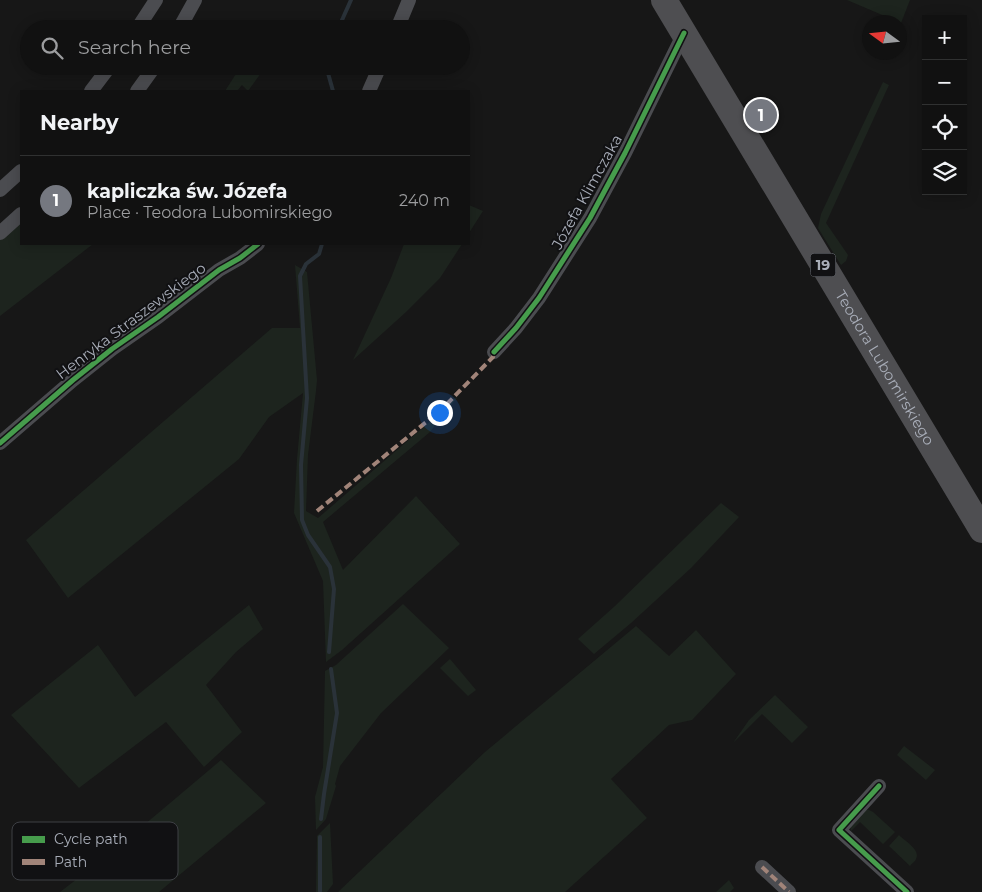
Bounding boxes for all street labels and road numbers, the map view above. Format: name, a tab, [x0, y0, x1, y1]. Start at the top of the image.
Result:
street label: Józefa Klimczaka	[547, 131, 626, 253]
road number: 19	[810, 254, 836, 276]
street label: Henryka Straszewskiego	[52, 258, 209, 383]
street label: Teodora Lubomirskiego	[831, 287, 939, 449]

